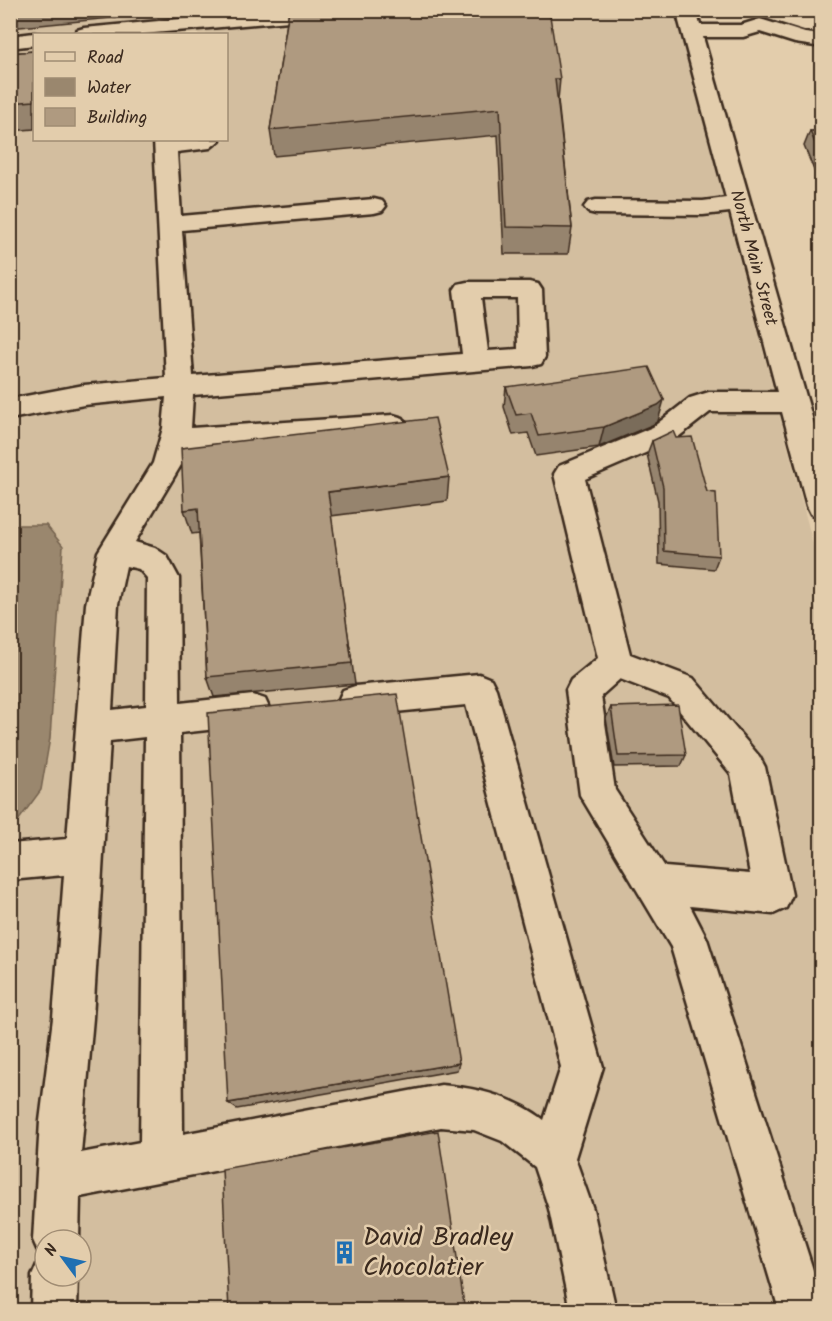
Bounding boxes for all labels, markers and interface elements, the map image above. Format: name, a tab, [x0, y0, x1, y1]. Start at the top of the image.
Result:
legend	[33, 33, 228, 141]
text: Road	[87, 44, 124, 73]
text: Water	[87, 74, 132, 103]
text: Building	[87, 104, 147, 133]
street label: North Main Street	[721, 187, 785, 330]
place label: David Bradley Chocolatier	[363, 1217, 514, 1289]
north arrow	[33, 1228, 93, 1288]
text: N	[38, 1240, 65, 1262]
building icon: David Bradley Chocolatier	[332, 1240, 358, 1266]

